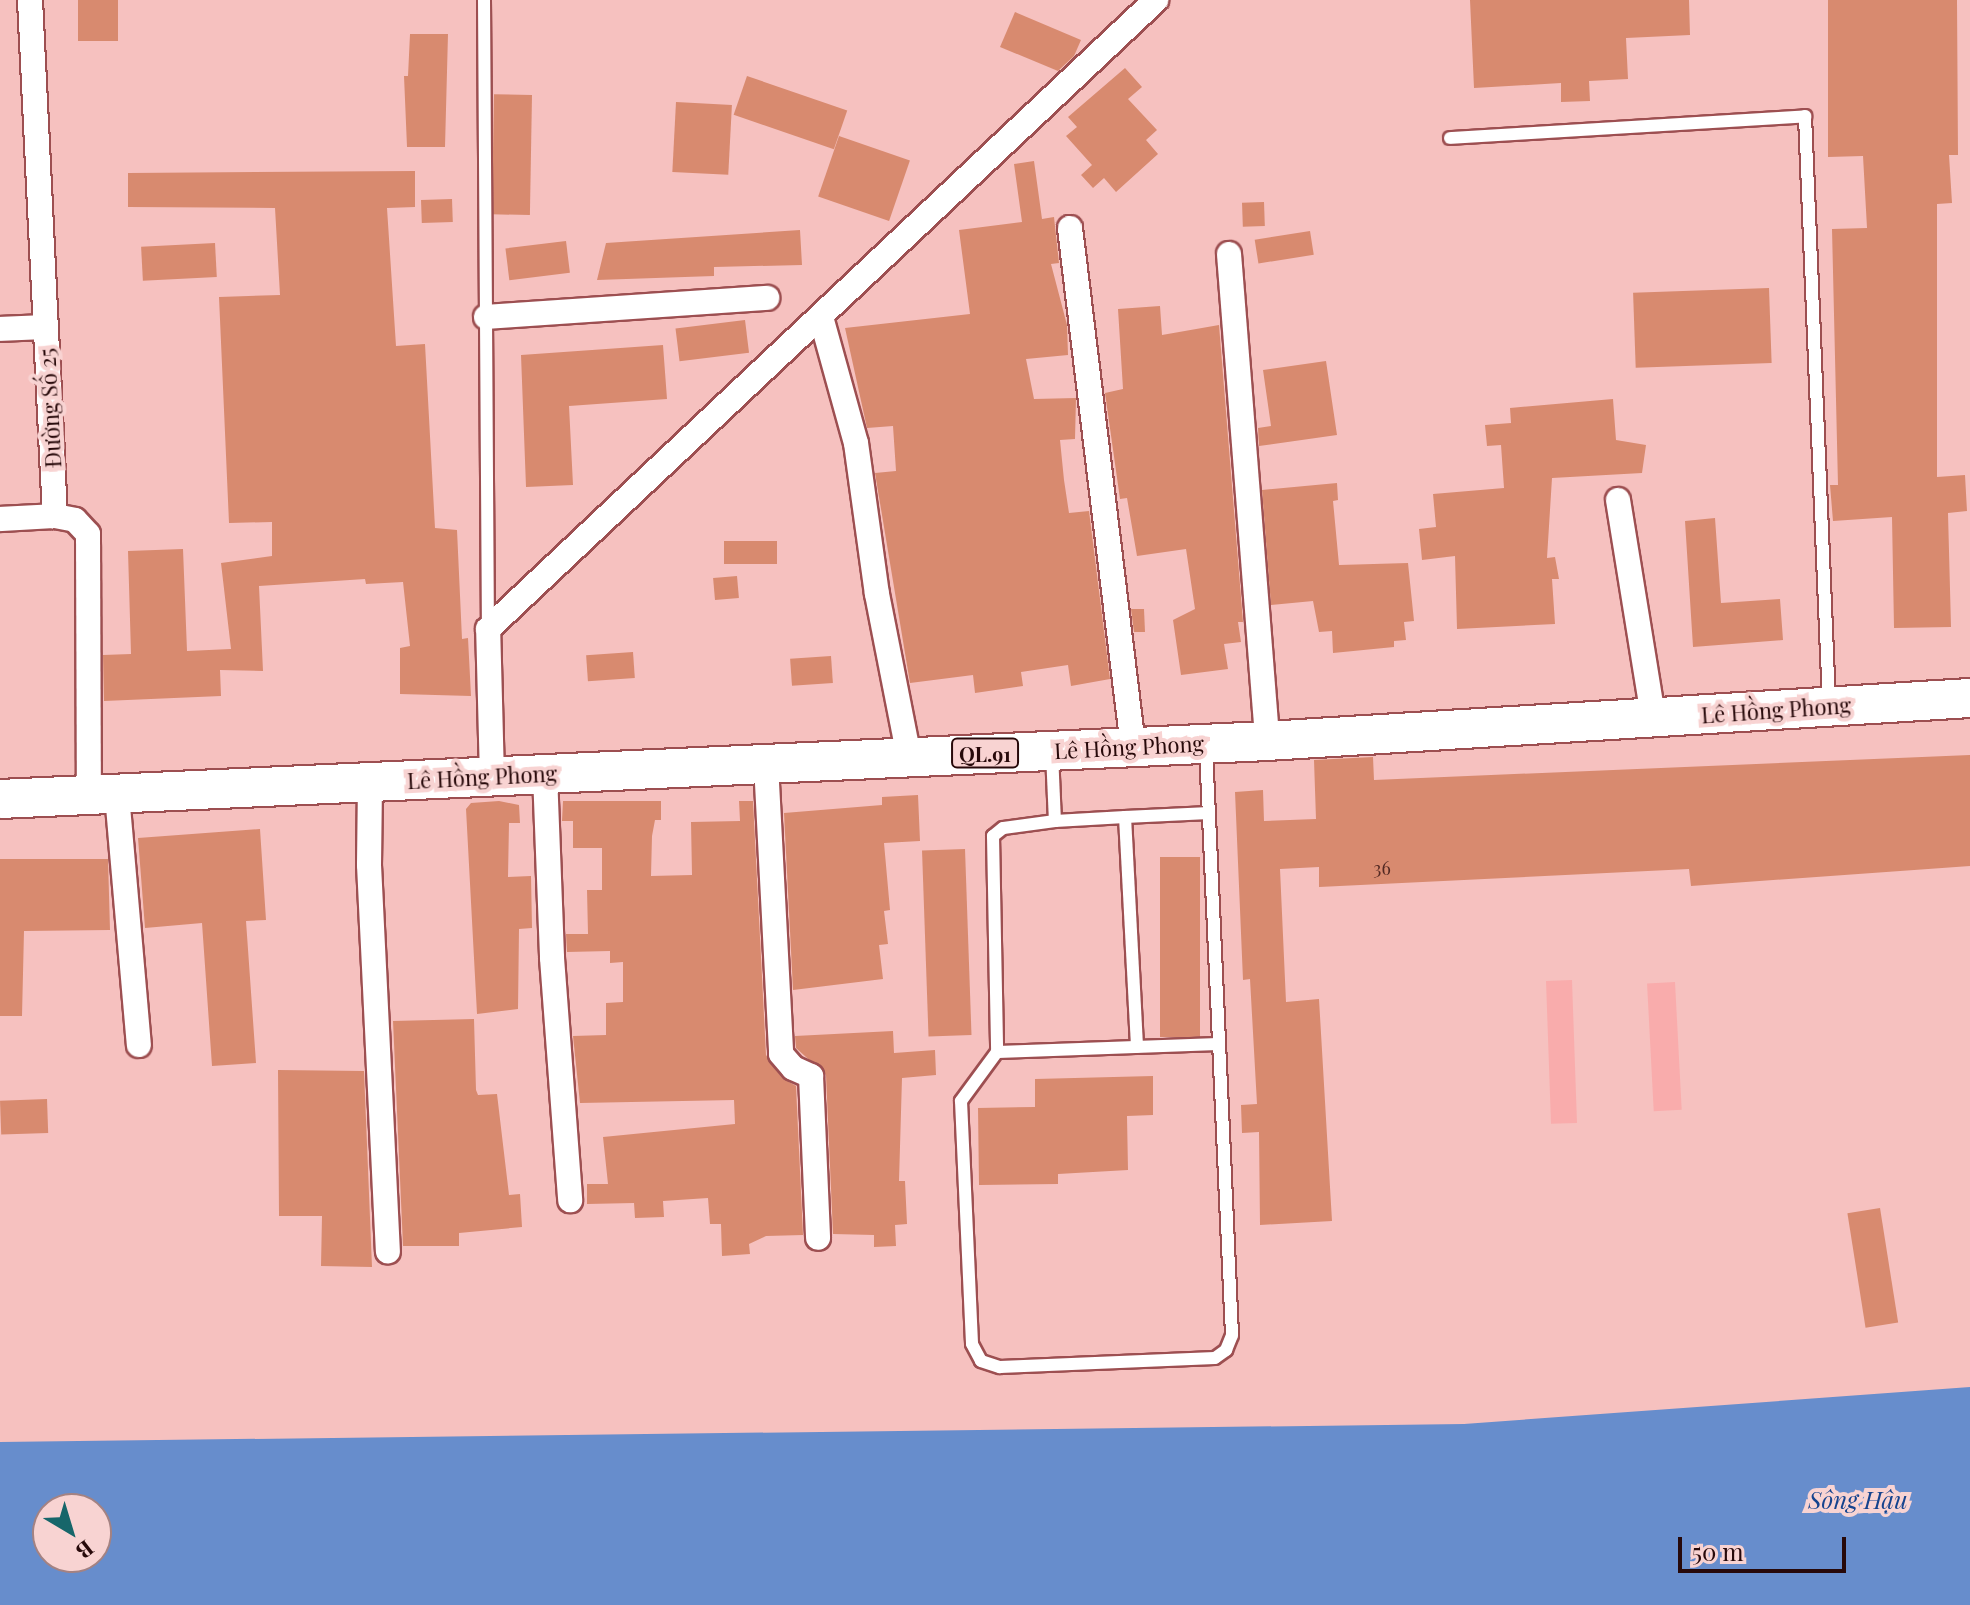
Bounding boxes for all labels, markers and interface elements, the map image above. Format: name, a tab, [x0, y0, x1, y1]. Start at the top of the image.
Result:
street label: Đường Số 25	[34, 347, 66, 469]
street label: Lê Hồng Phong	[1700, 692, 1852, 728]
street label: Lê Hồng Phong	[1053, 730, 1205, 764]
road number: QL.91	[951, 737, 1019, 769]
street label: Lê Hồng Phong	[406, 760, 558, 794]
house number: 36	[1373, 857, 1391, 879]
water label: Sông Hậu	[1808, 1486, 1908, 1514]
north arrow	[32, 1493, 112, 1573]
scale bar	[1682, 1521, 1850, 1571]
text: B	[70, 1534, 101, 1567]
text: 50 m	[1692, 1535, 1744, 1567]

